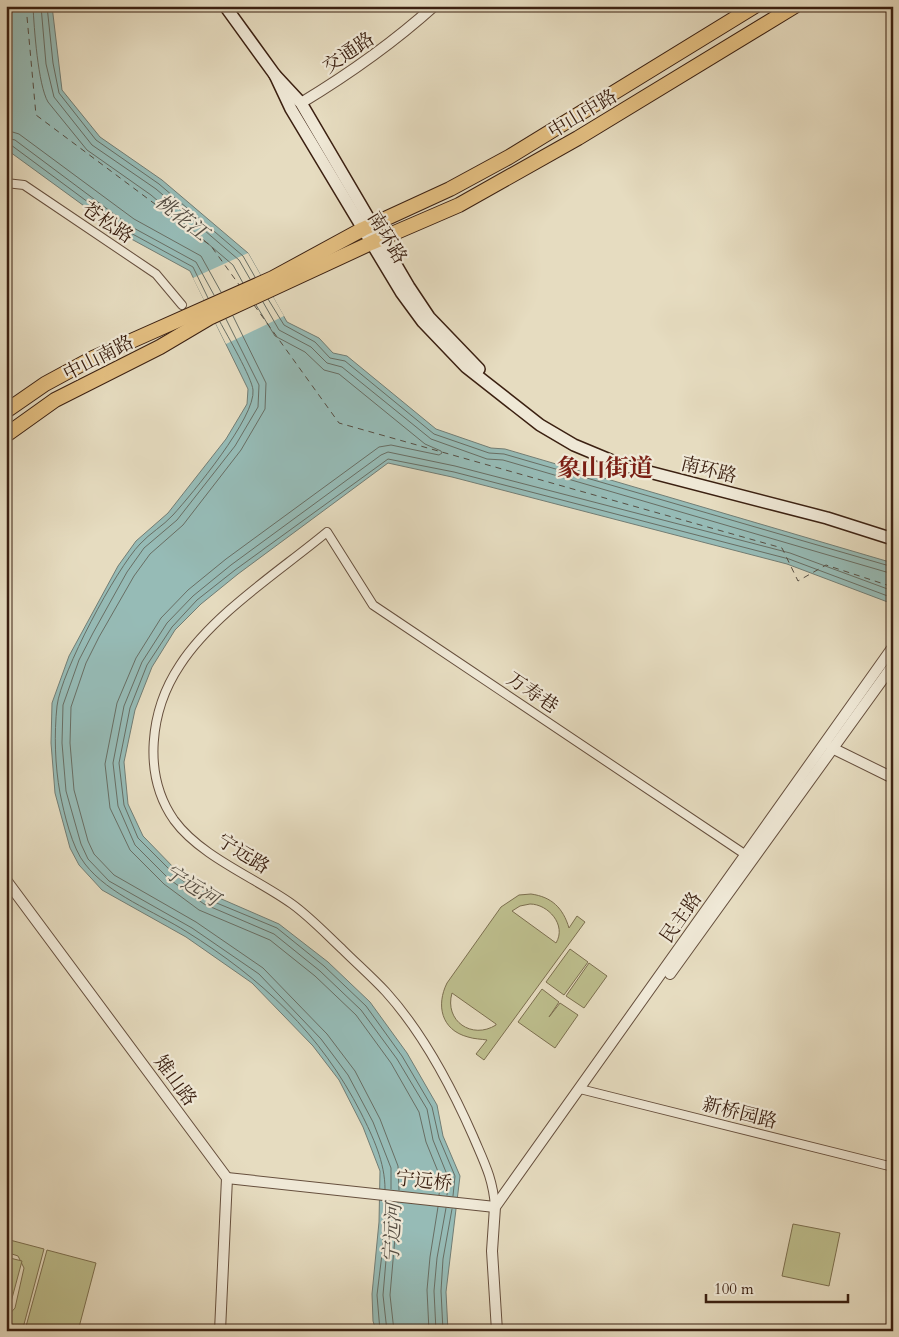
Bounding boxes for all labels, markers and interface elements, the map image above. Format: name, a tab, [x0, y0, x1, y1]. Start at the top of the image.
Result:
street label: 交通路	[318, 26, 379, 80]
street label: 中山中路	[543, 83, 622, 145]
water label: 桃花江	[150, 188, 216, 248]
street label: 苍松路	[77, 196, 138, 250]
street label: 南环路	[361, 206, 413, 269]
street label: 中山南路	[59, 329, 138, 387]
street label: 南环路	[678, 450, 740, 489]
district label: 象山街道	[557, 452, 653, 485]
street label: 万寿巷	[502, 666, 563, 720]
street label: 宁远路	[212, 828, 275, 880]
water label: 宁远河	[159, 858, 227, 914]
street label: 民主路	[654, 887, 708, 948]
street label: 雉山路	[148, 1050, 202, 1111]
street label: 新桥园路	[700, 1091, 780, 1135]
street label: 宁远桥	[394, 1165, 454, 1197]
water label: 宁远河	[377, 1199, 408, 1264]
scale bar	[706, 1272, 849, 1304]
text: 100 m	[714, 1279, 754, 1299]

